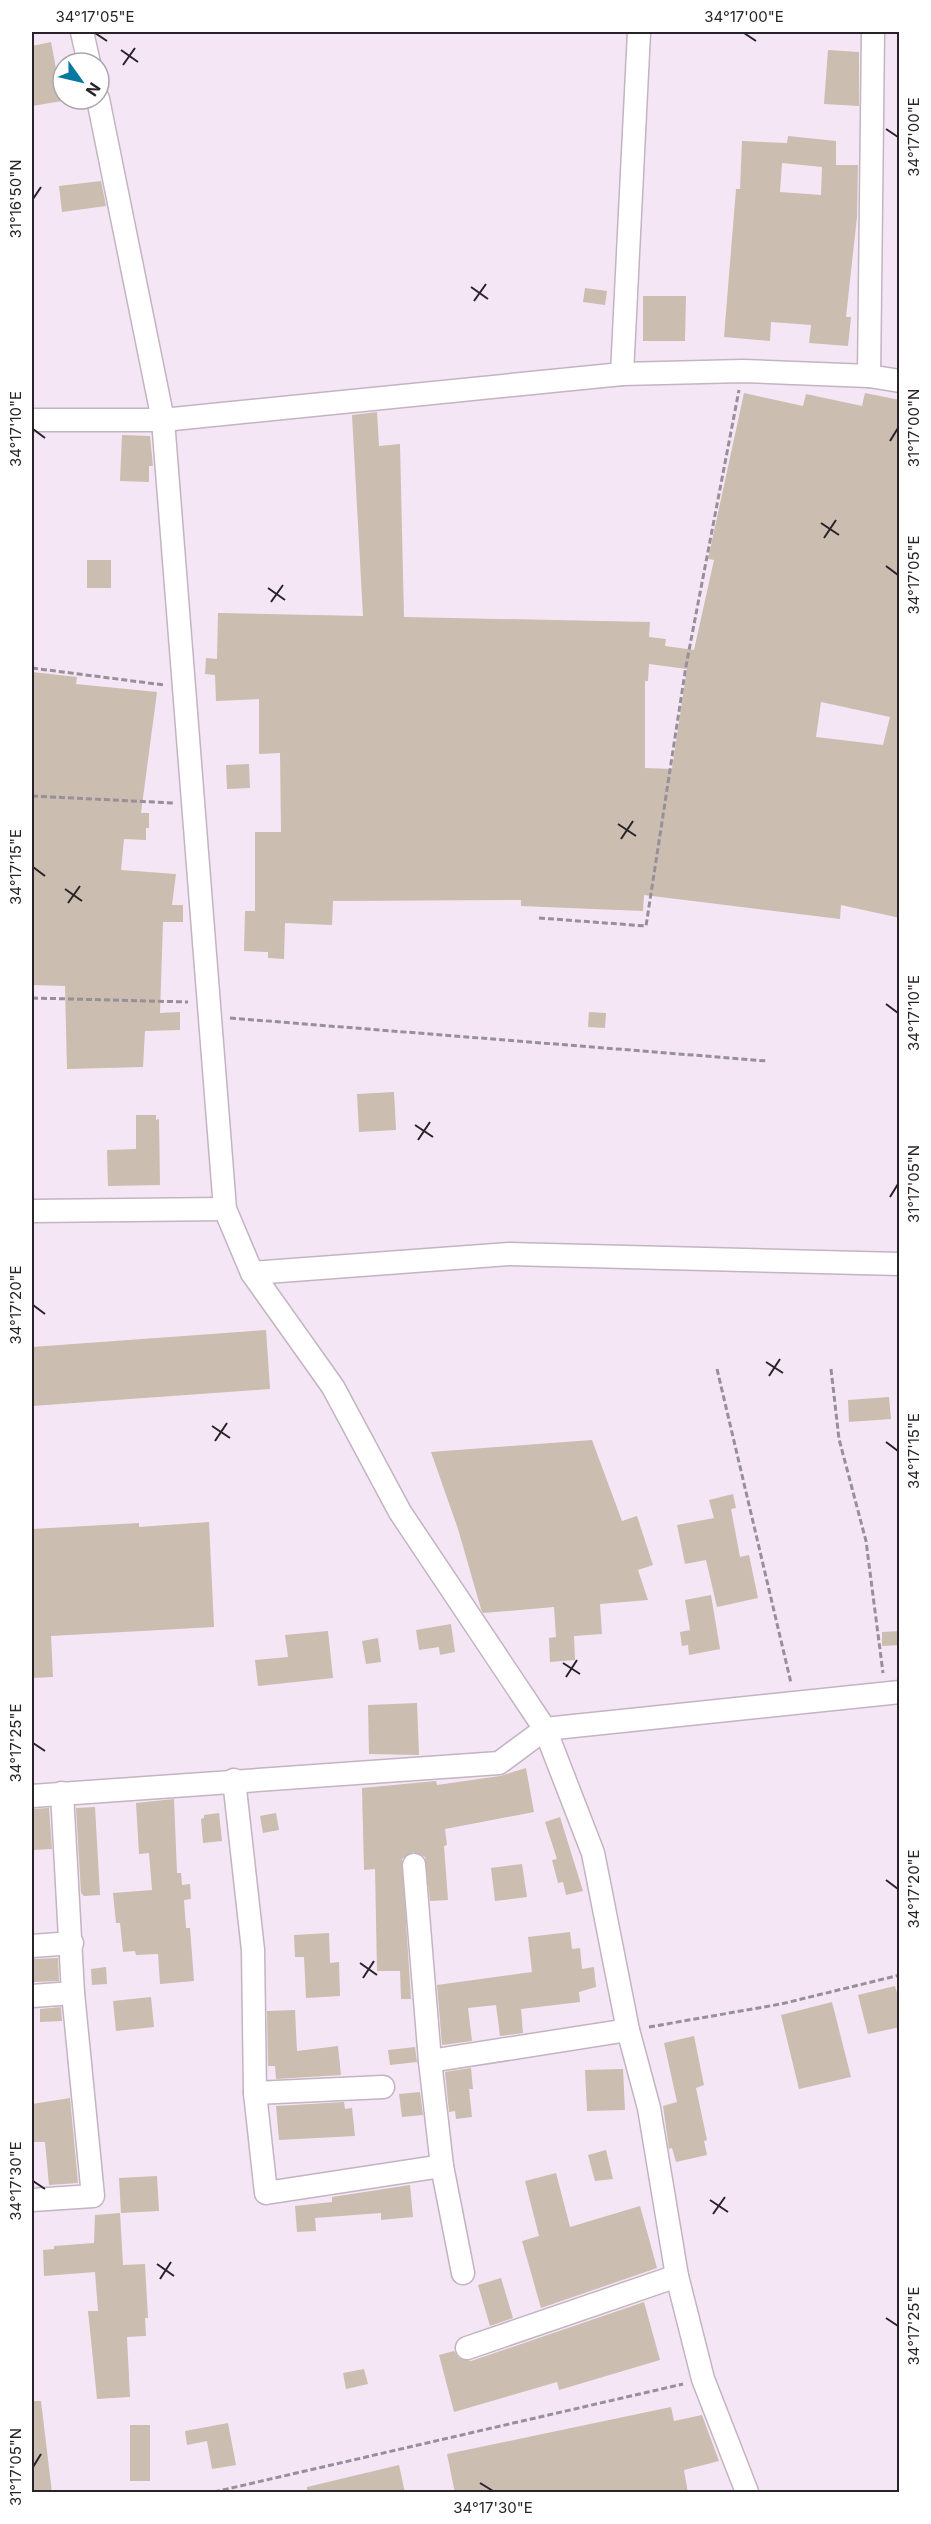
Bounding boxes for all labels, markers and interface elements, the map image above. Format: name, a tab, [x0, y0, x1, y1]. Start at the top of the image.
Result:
text: 34°17'05"E	[55, 7, 135, 26]
text: 34°17'00"E	[704, 7, 784, 26]
north arrow	[51, 51, 111, 111]
text: N	[82, 79, 105, 100]
text: 34°17'00"E	[904, 97, 923, 177]
text: 31°16'50"N	[6, 160, 25, 238]
text: 31°17'00"N	[904, 389, 923, 467]
text: 34°17'10"E	[6, 391, 25, 467]
text: 34°17'05"E	[904, 535, 923, 615]
text: 34°17'15"E	[6, 829, 25, 905]
text: 34°17'10"E	[904, 975, 923, 1051]
text: 31°17'05"N	[904, 1145, 923, 1223]
text: 34°17'20"E	[6, 1265, 25, 1345]
text: 34°17'15"E	[904, 1413, 923, 1489]
text: 34°17'25"E	[6, 1704, 25, 1782]
text: 34°17'20"E	[904, 1849, 923, 1929]
text: 34°17'30"E	[6, 2141, 25, 2221]
text: 34°17'25"E	[904, 2287, 923, 2365]
text: 31°17'05"N	[6, 2428, 25, 2506]
text: 34°17'30"E	[453, 2498, 533, 2517]

